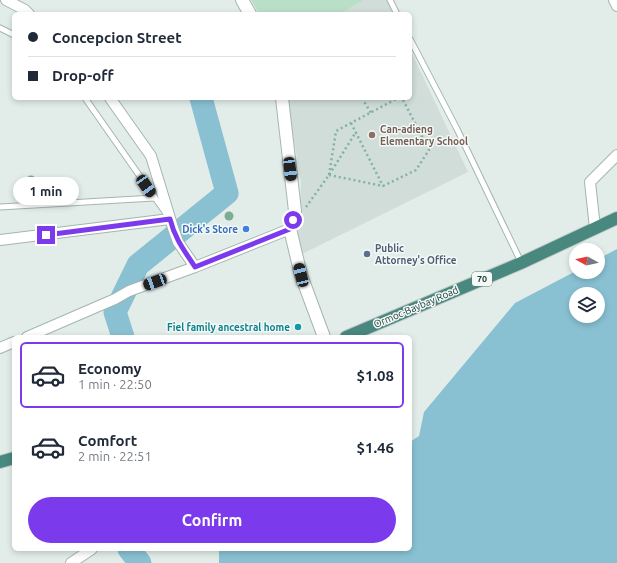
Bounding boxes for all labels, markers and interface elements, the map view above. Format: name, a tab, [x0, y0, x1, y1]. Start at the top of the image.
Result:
text: Concepcion Street	[52, 29, 182, 46]
text: Drop-off	[52, 67, 114, 84]
place label: Can-adieng Elementary School	[380, 124, 468, 147]
marker: Can-adieng Elementary School	[367, 130, 377, 140]
car	[283, 156, 297, 182]
car	[134, 173, 158, 199]
callout: 1 min	[13, 177, 79, 205]
text: 1 min	[30, 184, 62, 198]
route start	[284, 211, 302, 229]
place label: Dick's Store	[182, 224, 238, 235]
marker: Dick's Store	[241, 224, 251, 234]
route end	[37, 226, 55, 244]
place label: Public Attorney's Office	[375, 243, 457, 266]
north arrow	[569, 243, 605, 279]
map controls	[569, 243, 605, 323]
marker: Public Attorney's Office	[362, 249, 372, 259]
car	[292, 262, 310, 288]
car	[142, 272, 168, 292]
road number: 70	[472, 272, 492, 286]
street label: Ormoc-Baybay Road	[372, 284, 460, 330]
button: layers	[569, 287, 605, 323]
place label: Fiel family ancestral home	[167, 322, 290, 333]
marker: Fiel family ancestral home	[293, 322, 303, 332]
icon: car	[30, 357, 66, 393]
text: Economy	[78, 360, 142, 377]
text: $1.08	[356, 367, 394, 384]
text: 1 min · 22:50	[78, 377, 152, 391]
icon: car	[30, 429, 66, 465]
text: Comfort	[78, 432, 137, 449]
text: $1.46	[356, 439, 394, 456]
text: 2 min · 22:51	[78, 449, 152, 463]
button: Confirm	[28, 497, 396, 543]

